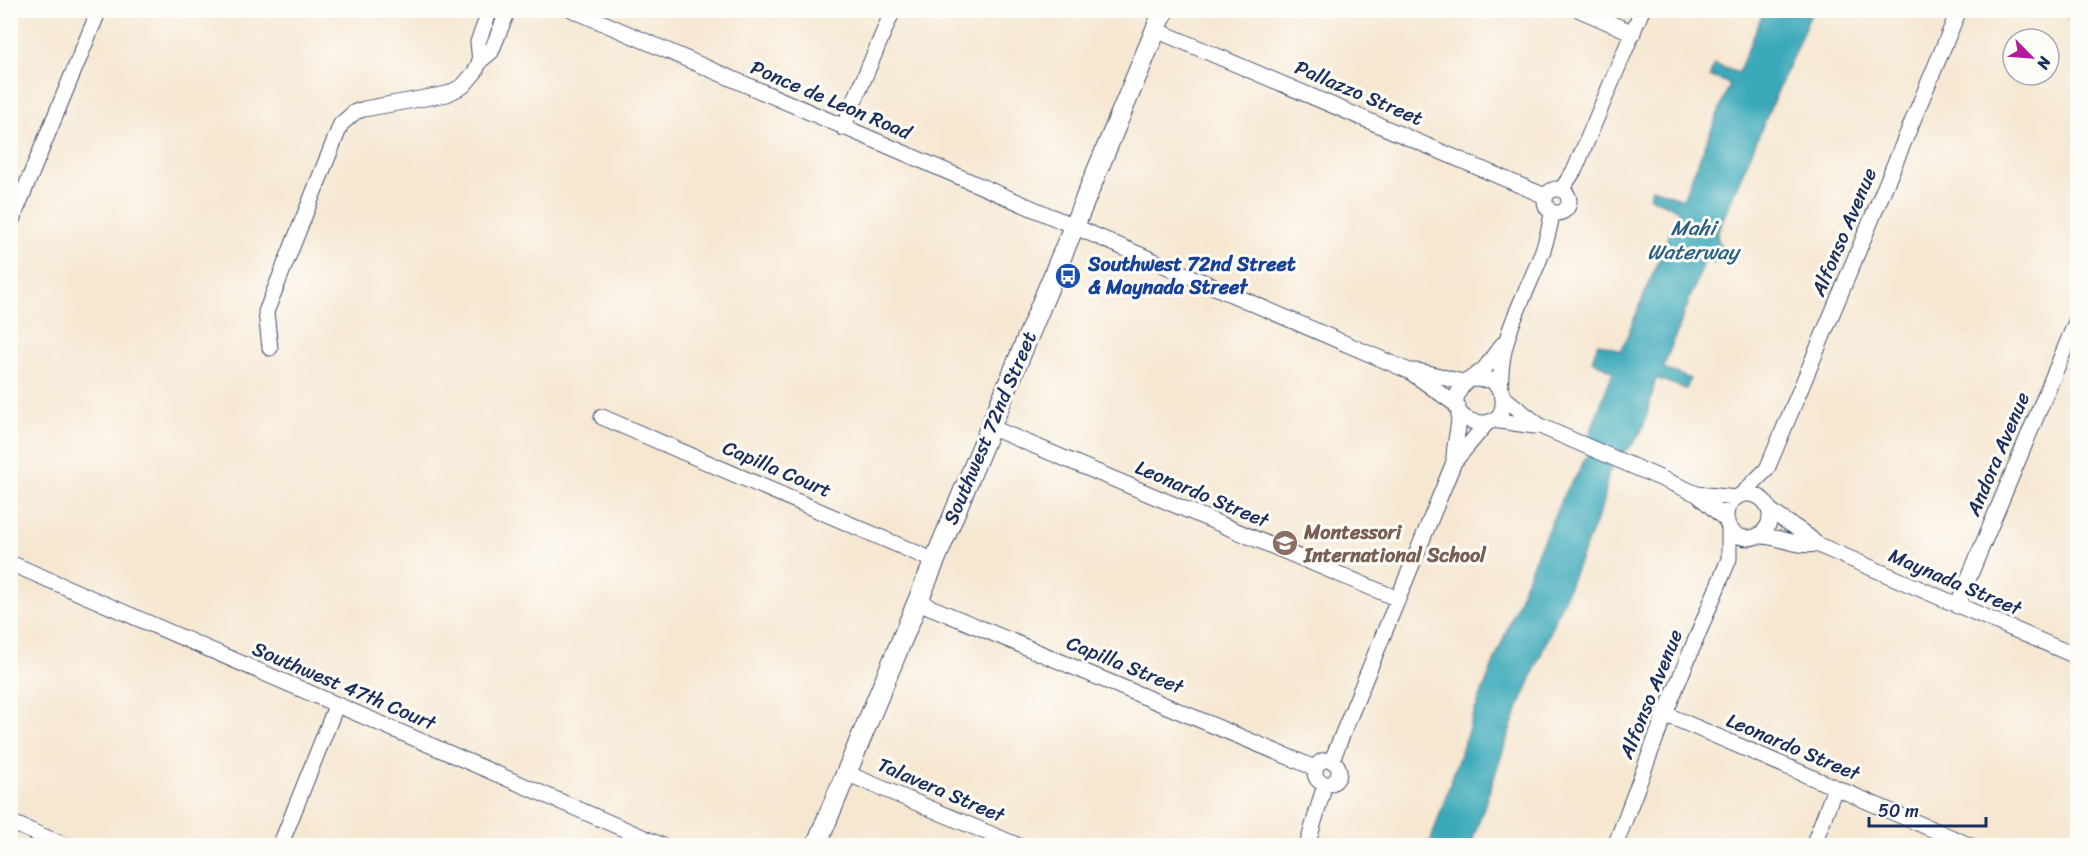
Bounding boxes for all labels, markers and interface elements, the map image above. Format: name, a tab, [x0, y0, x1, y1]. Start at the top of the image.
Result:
north arrow	[2001, 27, 2061, 87]
street label: Ponce de Leon Road	[745, 50, 918, 150]
street label: Pallazzo Street	[1289, 50, 1429, 136]
text: N	[2028, 51, 2060, 75]
street label: Alfonso Avenue	[1801, 162, 1887, 303]
water label: Mahi Waterway	[1647, 209, 1742, 271]
place label: Southwest 72nd Street & Maynada Street	[1087, 247, 1296, 305]
bus stop icon: Southwest 72nd Street & Maynada Street	[1053, 261, 1083, 291]
street label: Southwest 72nd Street	[933, 325, 1047, 530]
street label: Andora Avenue	[1956, 386, 2040, 522]
street label: Capilla Court	[717, 430, 837, 508]
street label: Leonardo Street	[1130, 450, 1275, 538]
place label: Montessori International School	[1303, 515, 1487, 573]
school or university icon: Montessori International School	[1270, 528, 1300, 558]
street label: Maynada Street	[1883, 538, 2028, 626]
street label: Alfonso Avenue	[1609, 624, 1693, 765]
street label: Capilla Street	[1061, 626, 1190, 705]
street label: Southwest 47th Court	[247, 631, 442, 741]
street label: Leonardo Street	[1721, 703, 1866, 791]
street label: Talavera Street	[872, 748, 1011, 833]
scale bar	[1869, 790, 1986, 828]
text: 50 m	[1878, 795, 1919, 827]

